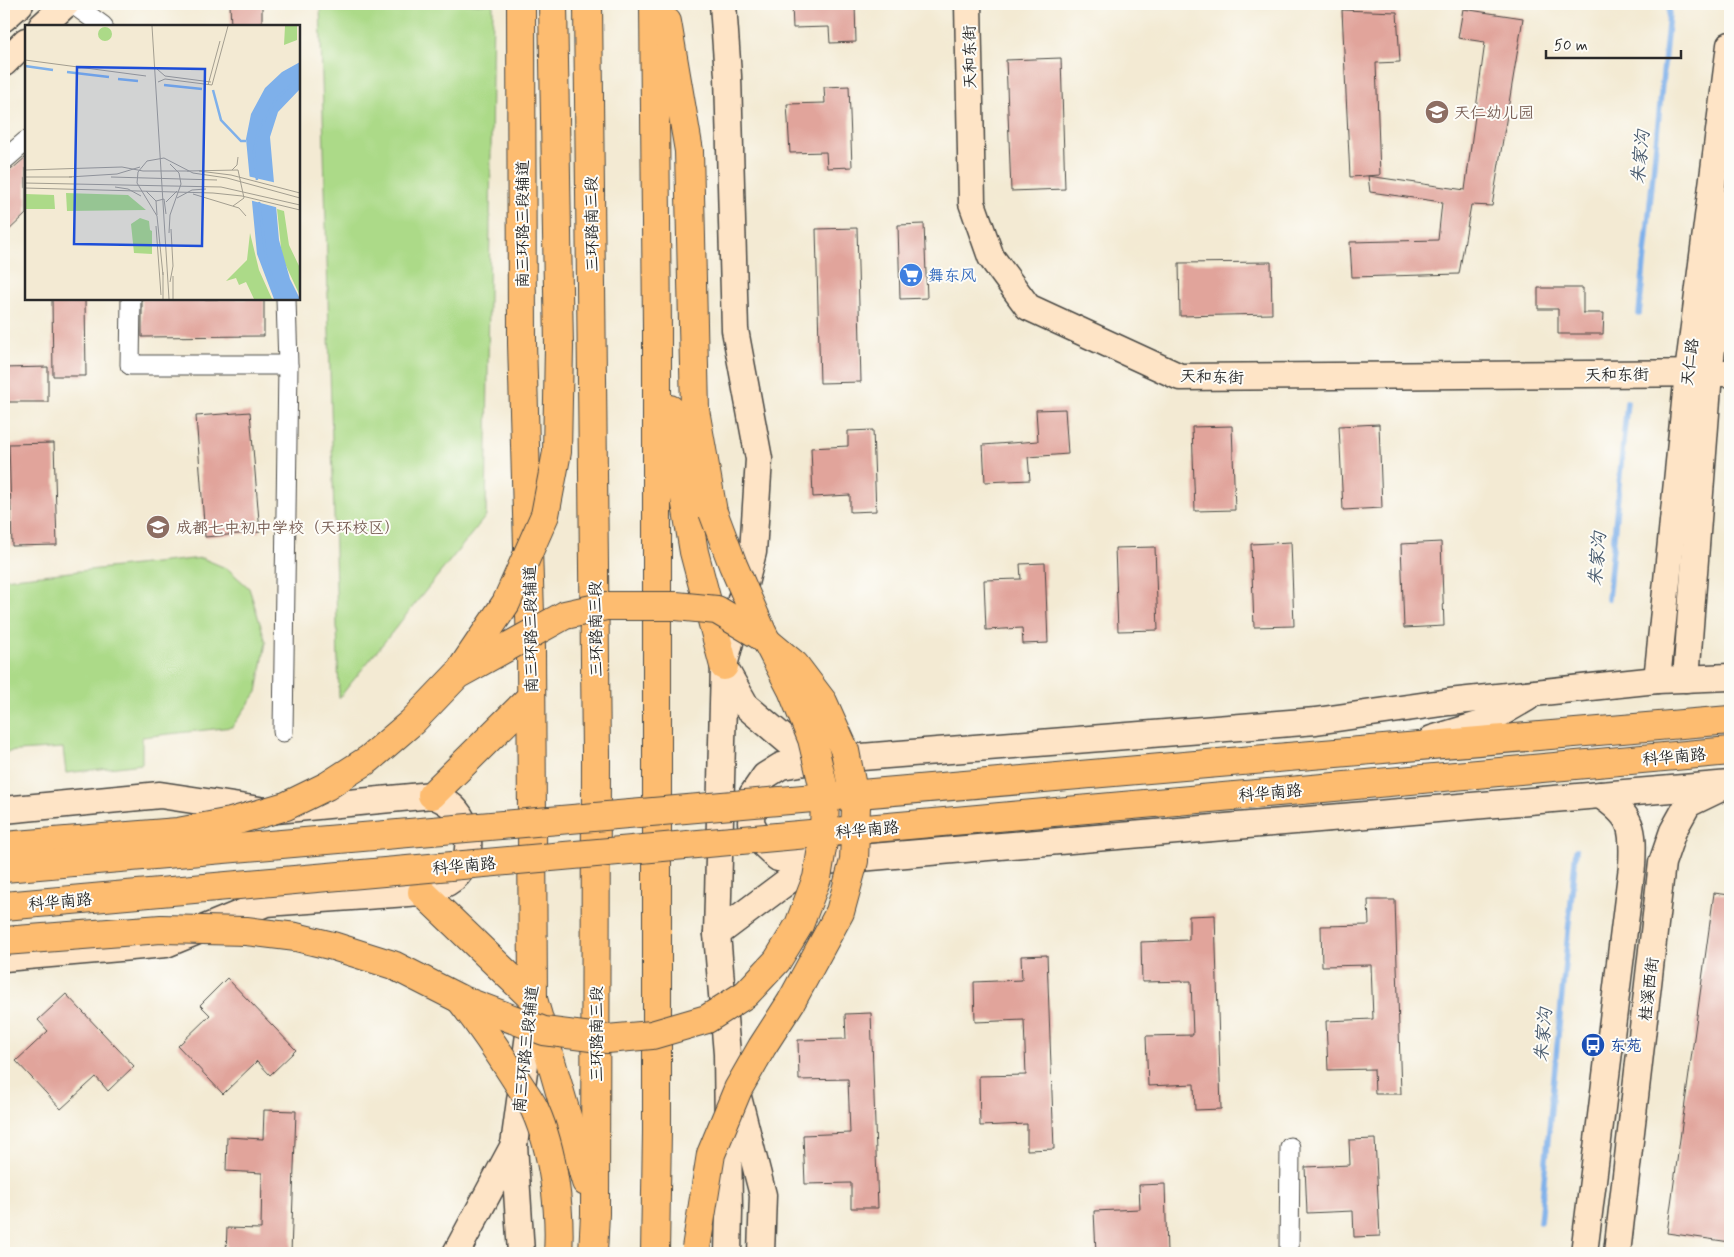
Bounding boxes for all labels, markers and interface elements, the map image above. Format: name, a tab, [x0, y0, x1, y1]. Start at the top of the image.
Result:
inset map	[25, 25, 300, 300]
street label: 天和东街	[959, 25, 982, 89]
scale bar	[1546, 28, 1682, 60]
text: 50 m	[1554, 36, 1588, 56]
school or university icon: 天仁幼儿园	[1424, 99, 1450, 125]
place label: 天仁幼儿园	[1454, 103, 1534, 124]
water label: 朱家沟	[1626, 127, 1656, 185]
street label: 南三环路三段辅道	[513, 160, 534, 288]
street label: 三环路南三段	[581, 176, 604, 272]
supermarket icon: 舞东风	[898, 262, 924, 288]
place label: 舞东风	[928, 266, 976, 287]
street label: 天仁路	[1677, 337, 1704, 387]
street label: 天和东街	[1585, 364, 1649, 387]
street label: 天和东街	[1180, 366, 1244, 389]
school or university icon: 成都七中初中学校（天环校区）	[145, 514, 171, 540]
place label: 成都七中初中学校（天环校区）	[176, 518, 400, 539]
water label: 朱家沟	[1584, 529, 1612, 587]
street label: 南三环路三段辅道	[520, 565, 543, 693]
street label: 三环路南三段	[585, 581, 608, 677]
street label: 科华南路	[1641, 744, 1707, 771]
street label: 科华南路	[1237, 780, 1303, 807]
street label: 科华南路	[834, 817, 900, 844]
street label: 科华南路	[431, 853, 497, 880]
street label: 科华南路	[27, 889, 93, 916]
street label: 桂溪西街	[1635, 956, 1664, 1022]
street label: 南三环路三段辅道	[509, 984, 544, 1114]
street label: 三环路南三段	[587, 986, 608, 1082]
water label: 朱家沟	[1530, 1005, 1558, 1063]
bus stop icon: 东苑	[1580, 1032, 1606, 1058]
place label: 东苑	[1610, 1036, 1642, 1057]

